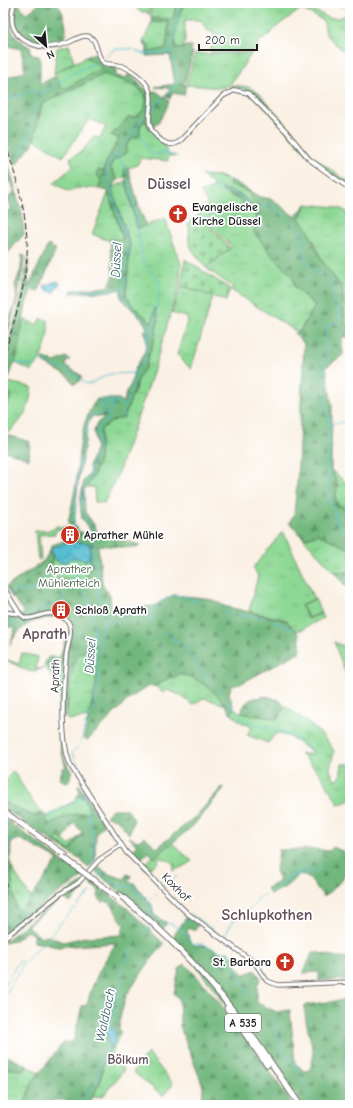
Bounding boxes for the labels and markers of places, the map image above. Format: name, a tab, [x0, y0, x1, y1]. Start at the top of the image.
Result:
place label: Evangelische Kirche Düssel	[192, 200, 261, 228]
church icon: Evangelische Kirche Düssel	[167, 203, 189, 225]
building icon: Aprather Mühle	[59, 524, 81, 546]
place label: Aprather Mühle	[84, 528, 164, 542]
building icon: Schloß Aprath	[50, 599, 72, 621]
place label: Schloß Aprath	[75, 603, 147, 617]
church icon: St. Barbara	[274, 951, 296, 973]
place label: St. Barbara	[213, 955, 271, 969]

